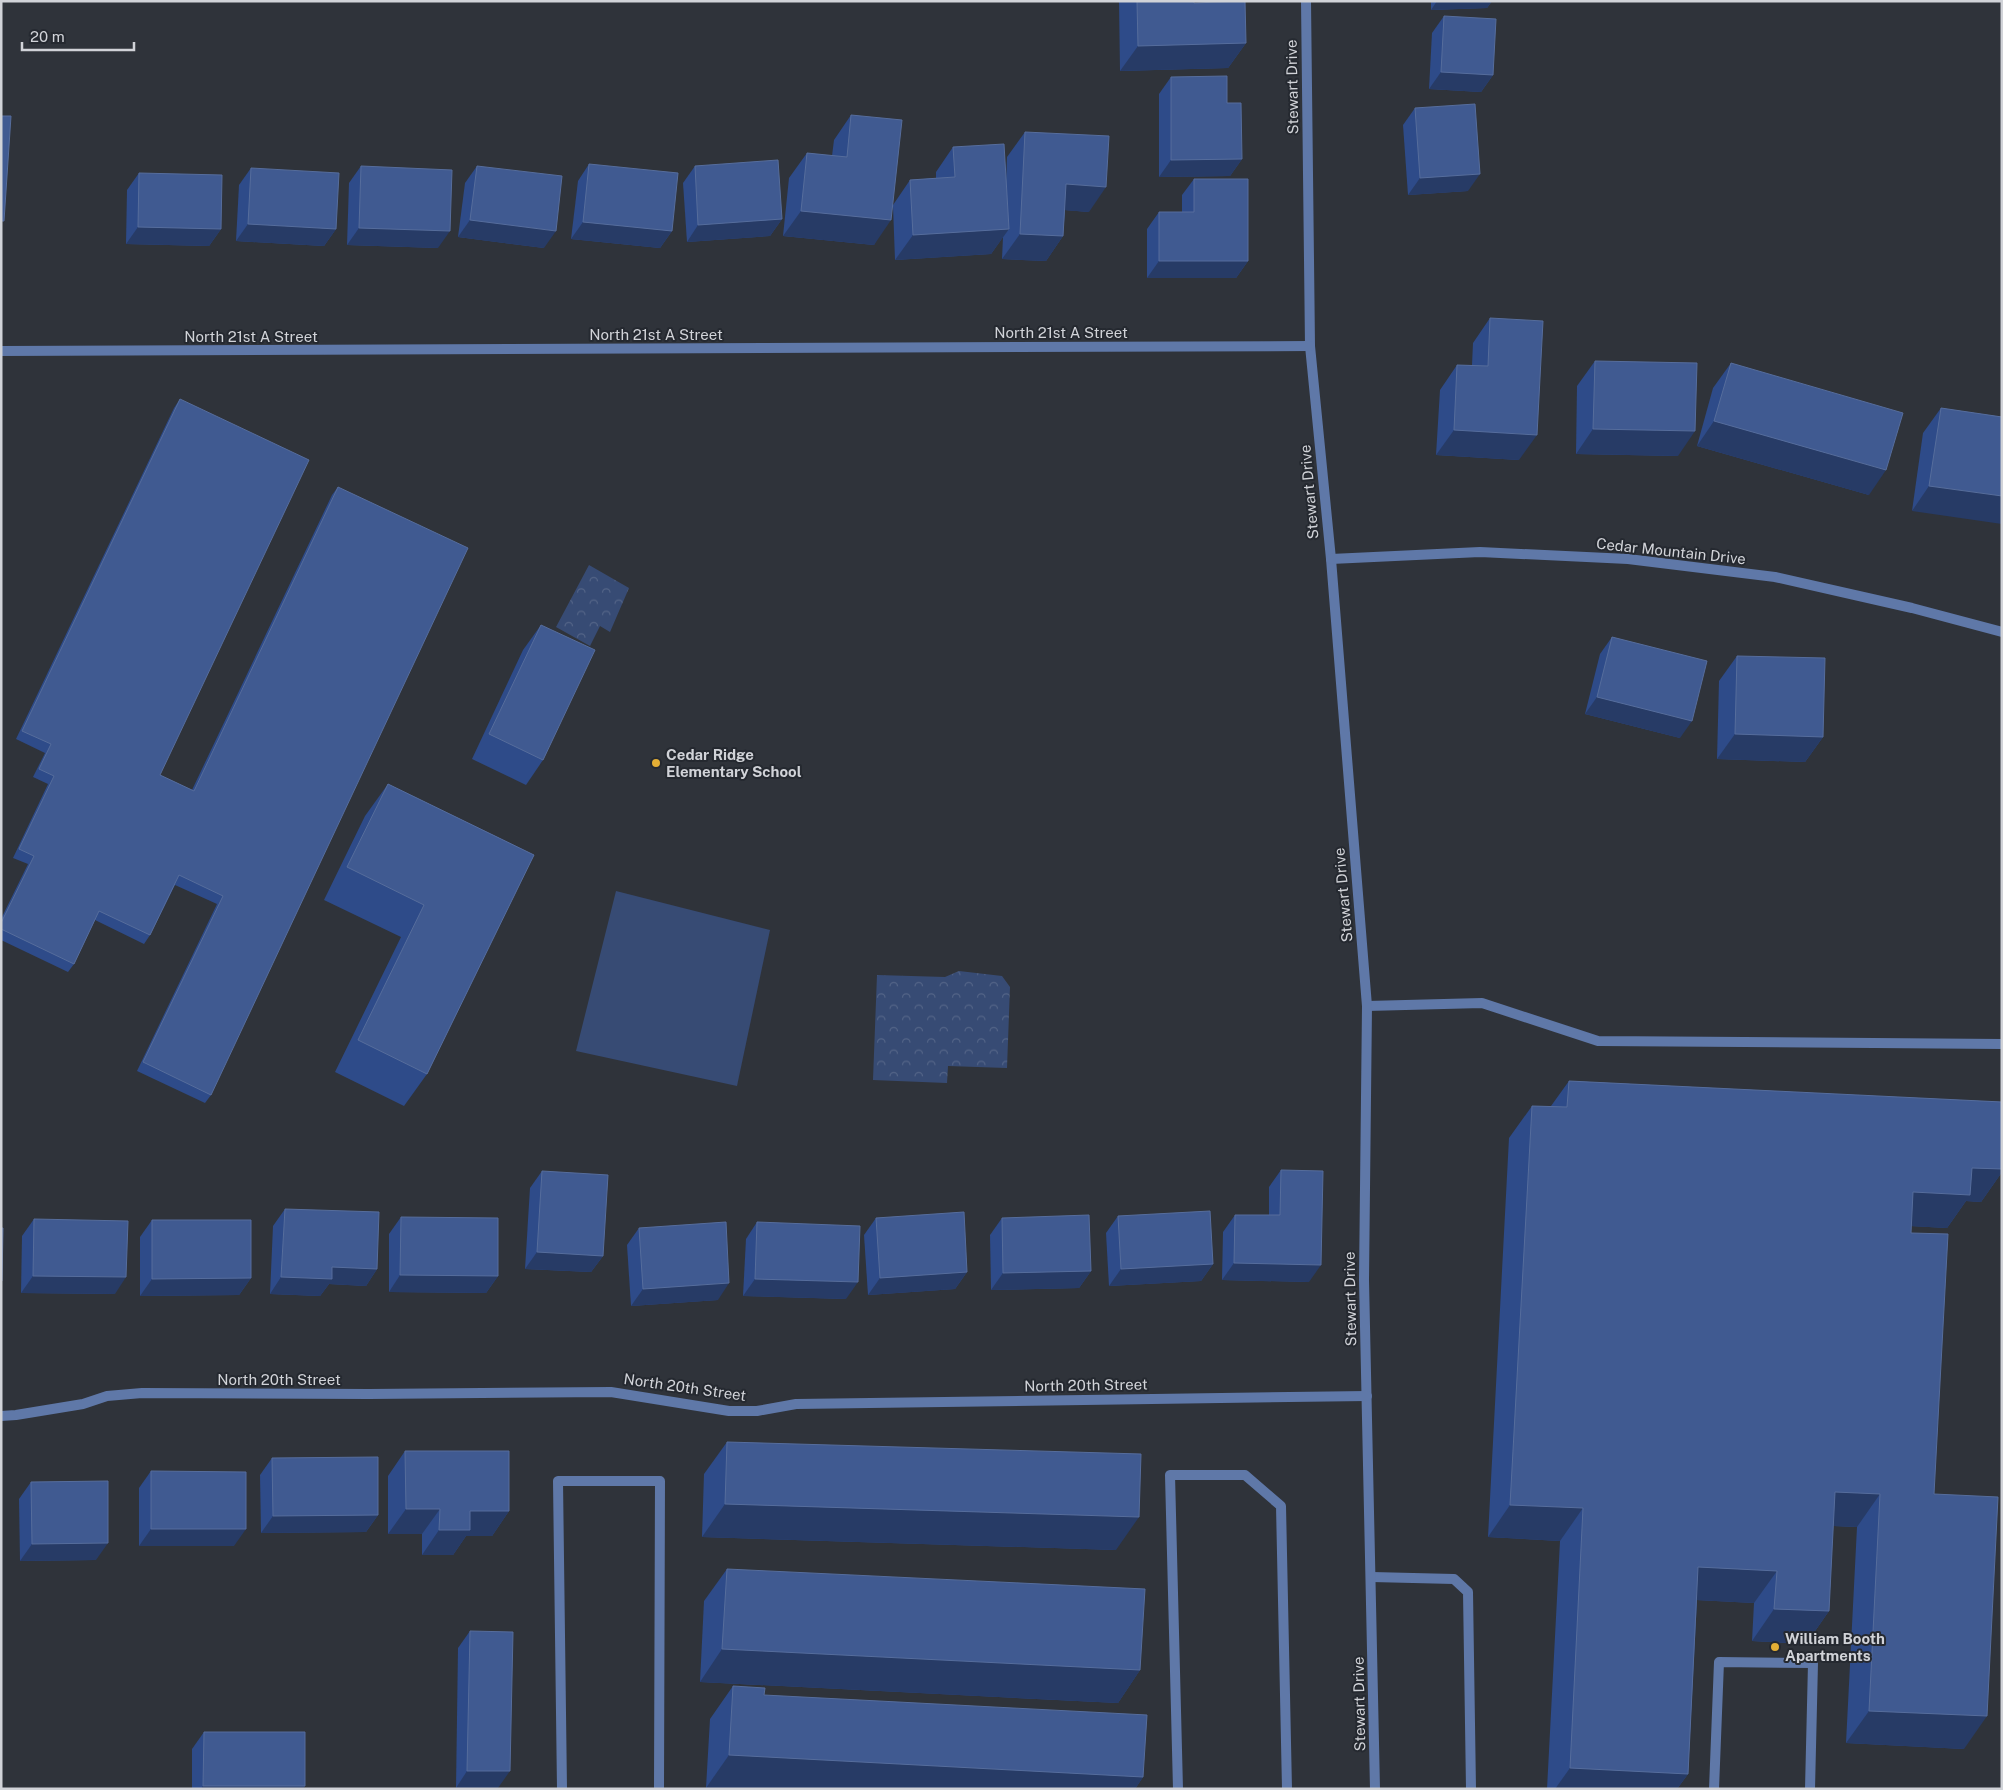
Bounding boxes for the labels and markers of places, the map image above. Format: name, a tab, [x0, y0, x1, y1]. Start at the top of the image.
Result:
place label: Cedar Ridge Elementary School	[666, 746, 802, 780]
marker: Cedar Ridge Elementary School	[650, 757, 662, 769]
place label: William Booth Apartments	[1785, 1630, 1885, 1664]
marker: William Booth Apartments	[1769, 1641, 1781, 1653]

